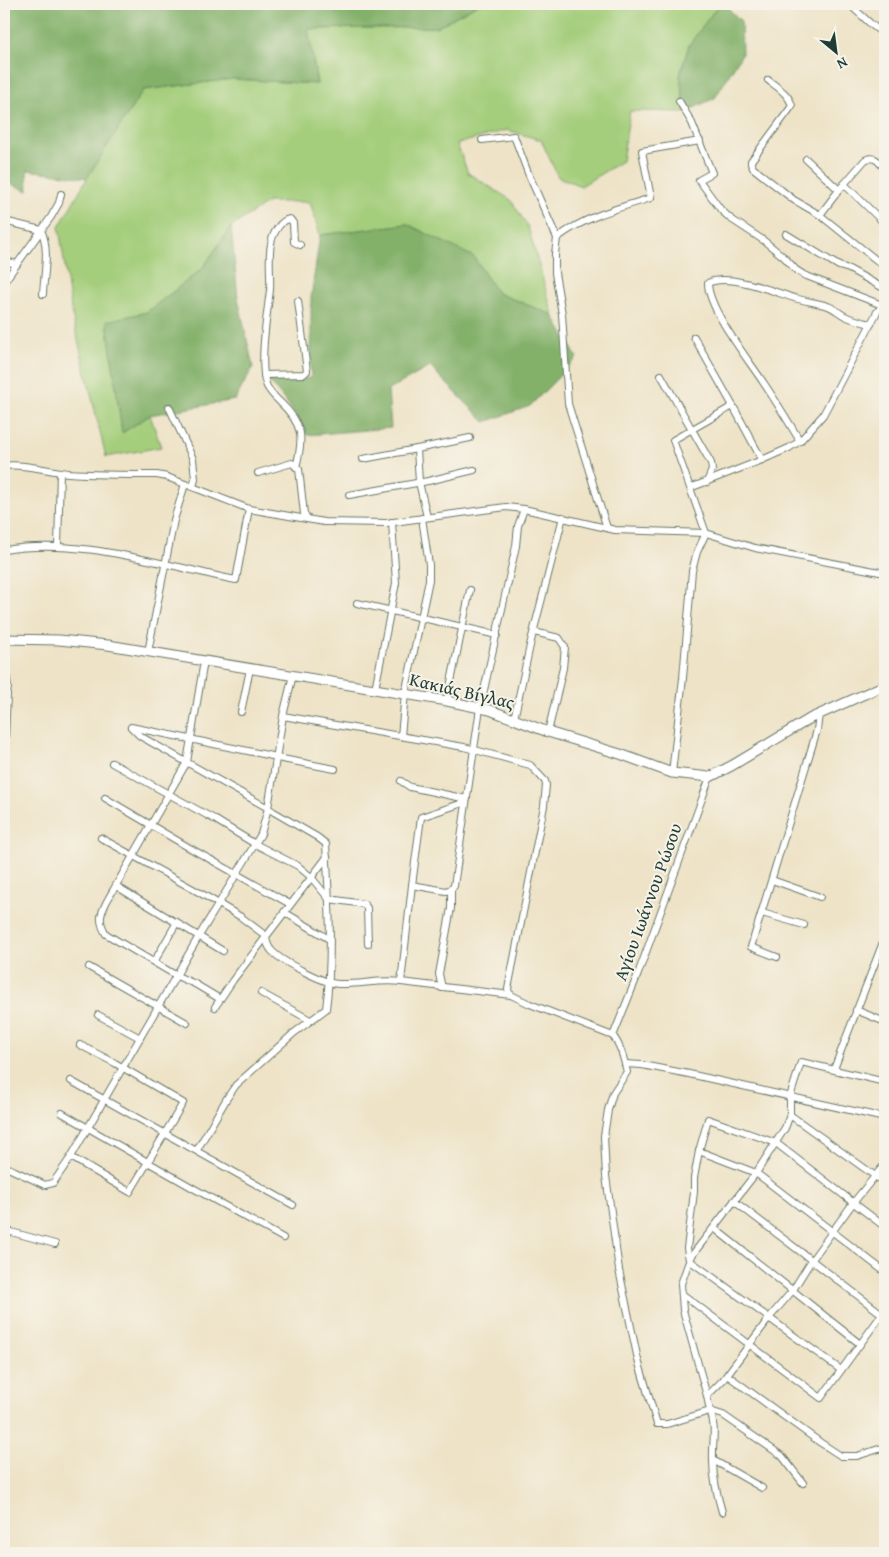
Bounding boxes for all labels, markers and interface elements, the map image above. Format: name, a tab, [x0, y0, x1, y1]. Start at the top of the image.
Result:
north arrow	[812, 28, 862, 78]
text: N	[833, 52, 851, 75]
street label: Κακιάς Βίγλας	[407, 665, 518, 716]
street label: Αγίου Ιωάννου Ρώσου	[606, 819, 689, 984]

